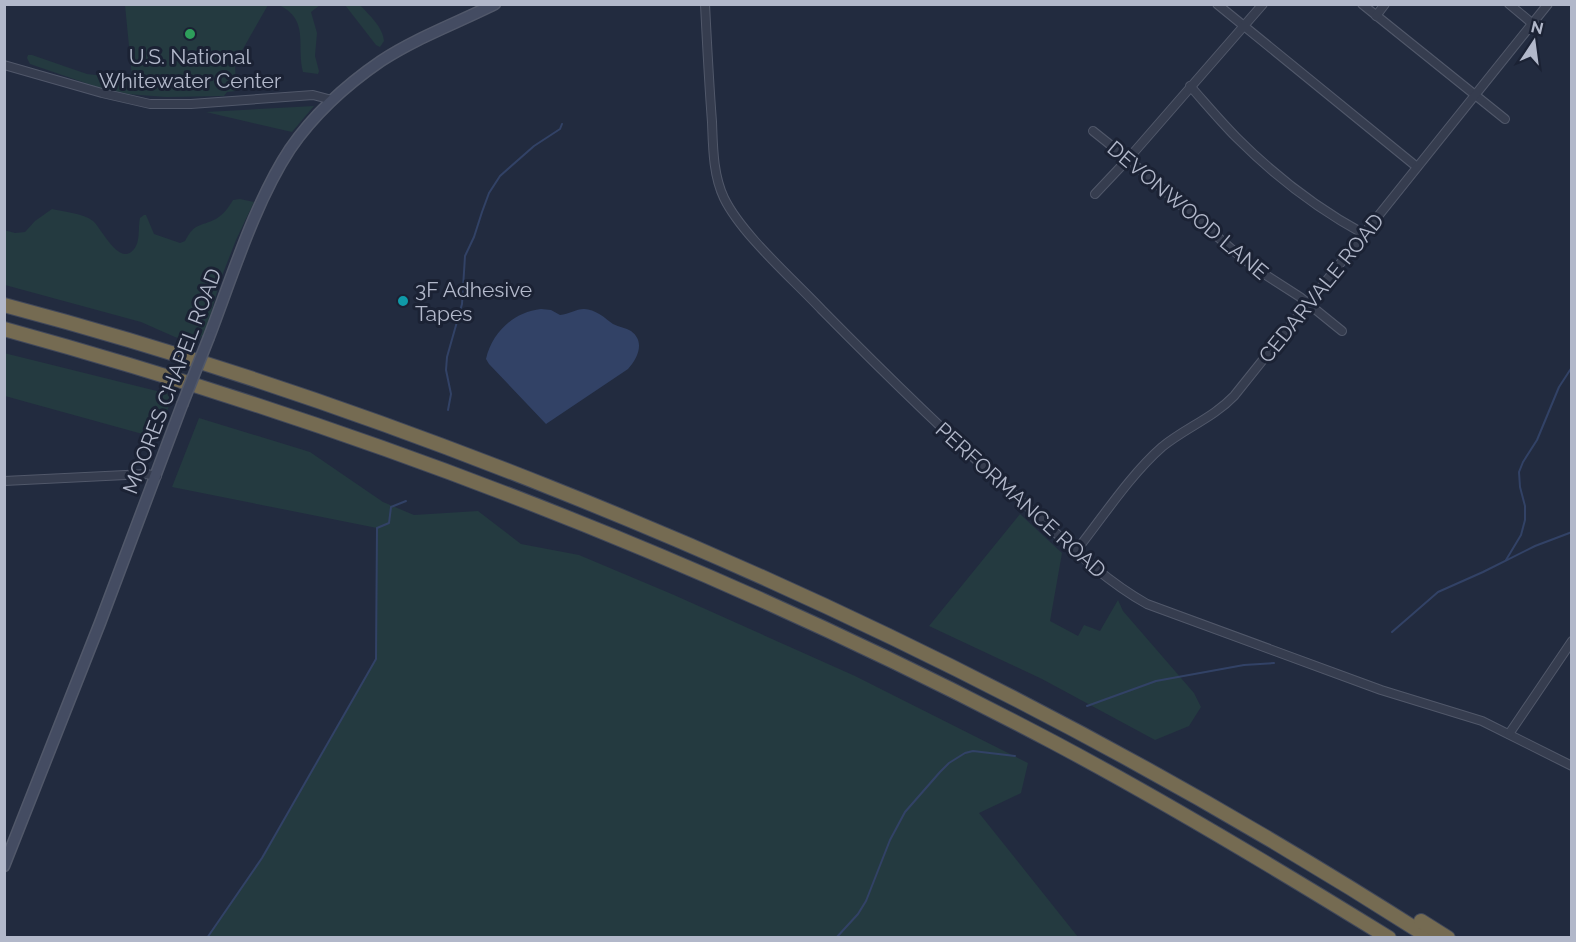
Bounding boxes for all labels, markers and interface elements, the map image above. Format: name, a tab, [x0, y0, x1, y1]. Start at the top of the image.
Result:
north arrow	[1504, 12, 1564, 72]
text: N	[1529, 17, 1545, 39]
marker: U.S. National Whitewater Center	[183, 27, 197, 41]
place label: U.S. National Whitewater Center	[99, 44, 282, 93]
street label: DEVONWOOD LANE	[1102, 135, 1274, 285]
street label: CEDARVALE ROAD	[1253, 208, 1389, 368]
street label: MOORES CHAPEL ROAD	[117, 265, 227, 497]
place label: 3F Adhesive Tapes	[415, 277, 532, 326]
marker: 3F Adhesive Tapes	[396, 294, 410, 308]
street label: PERFORMANCE ROAD	[931, 417, 1111, 583]

